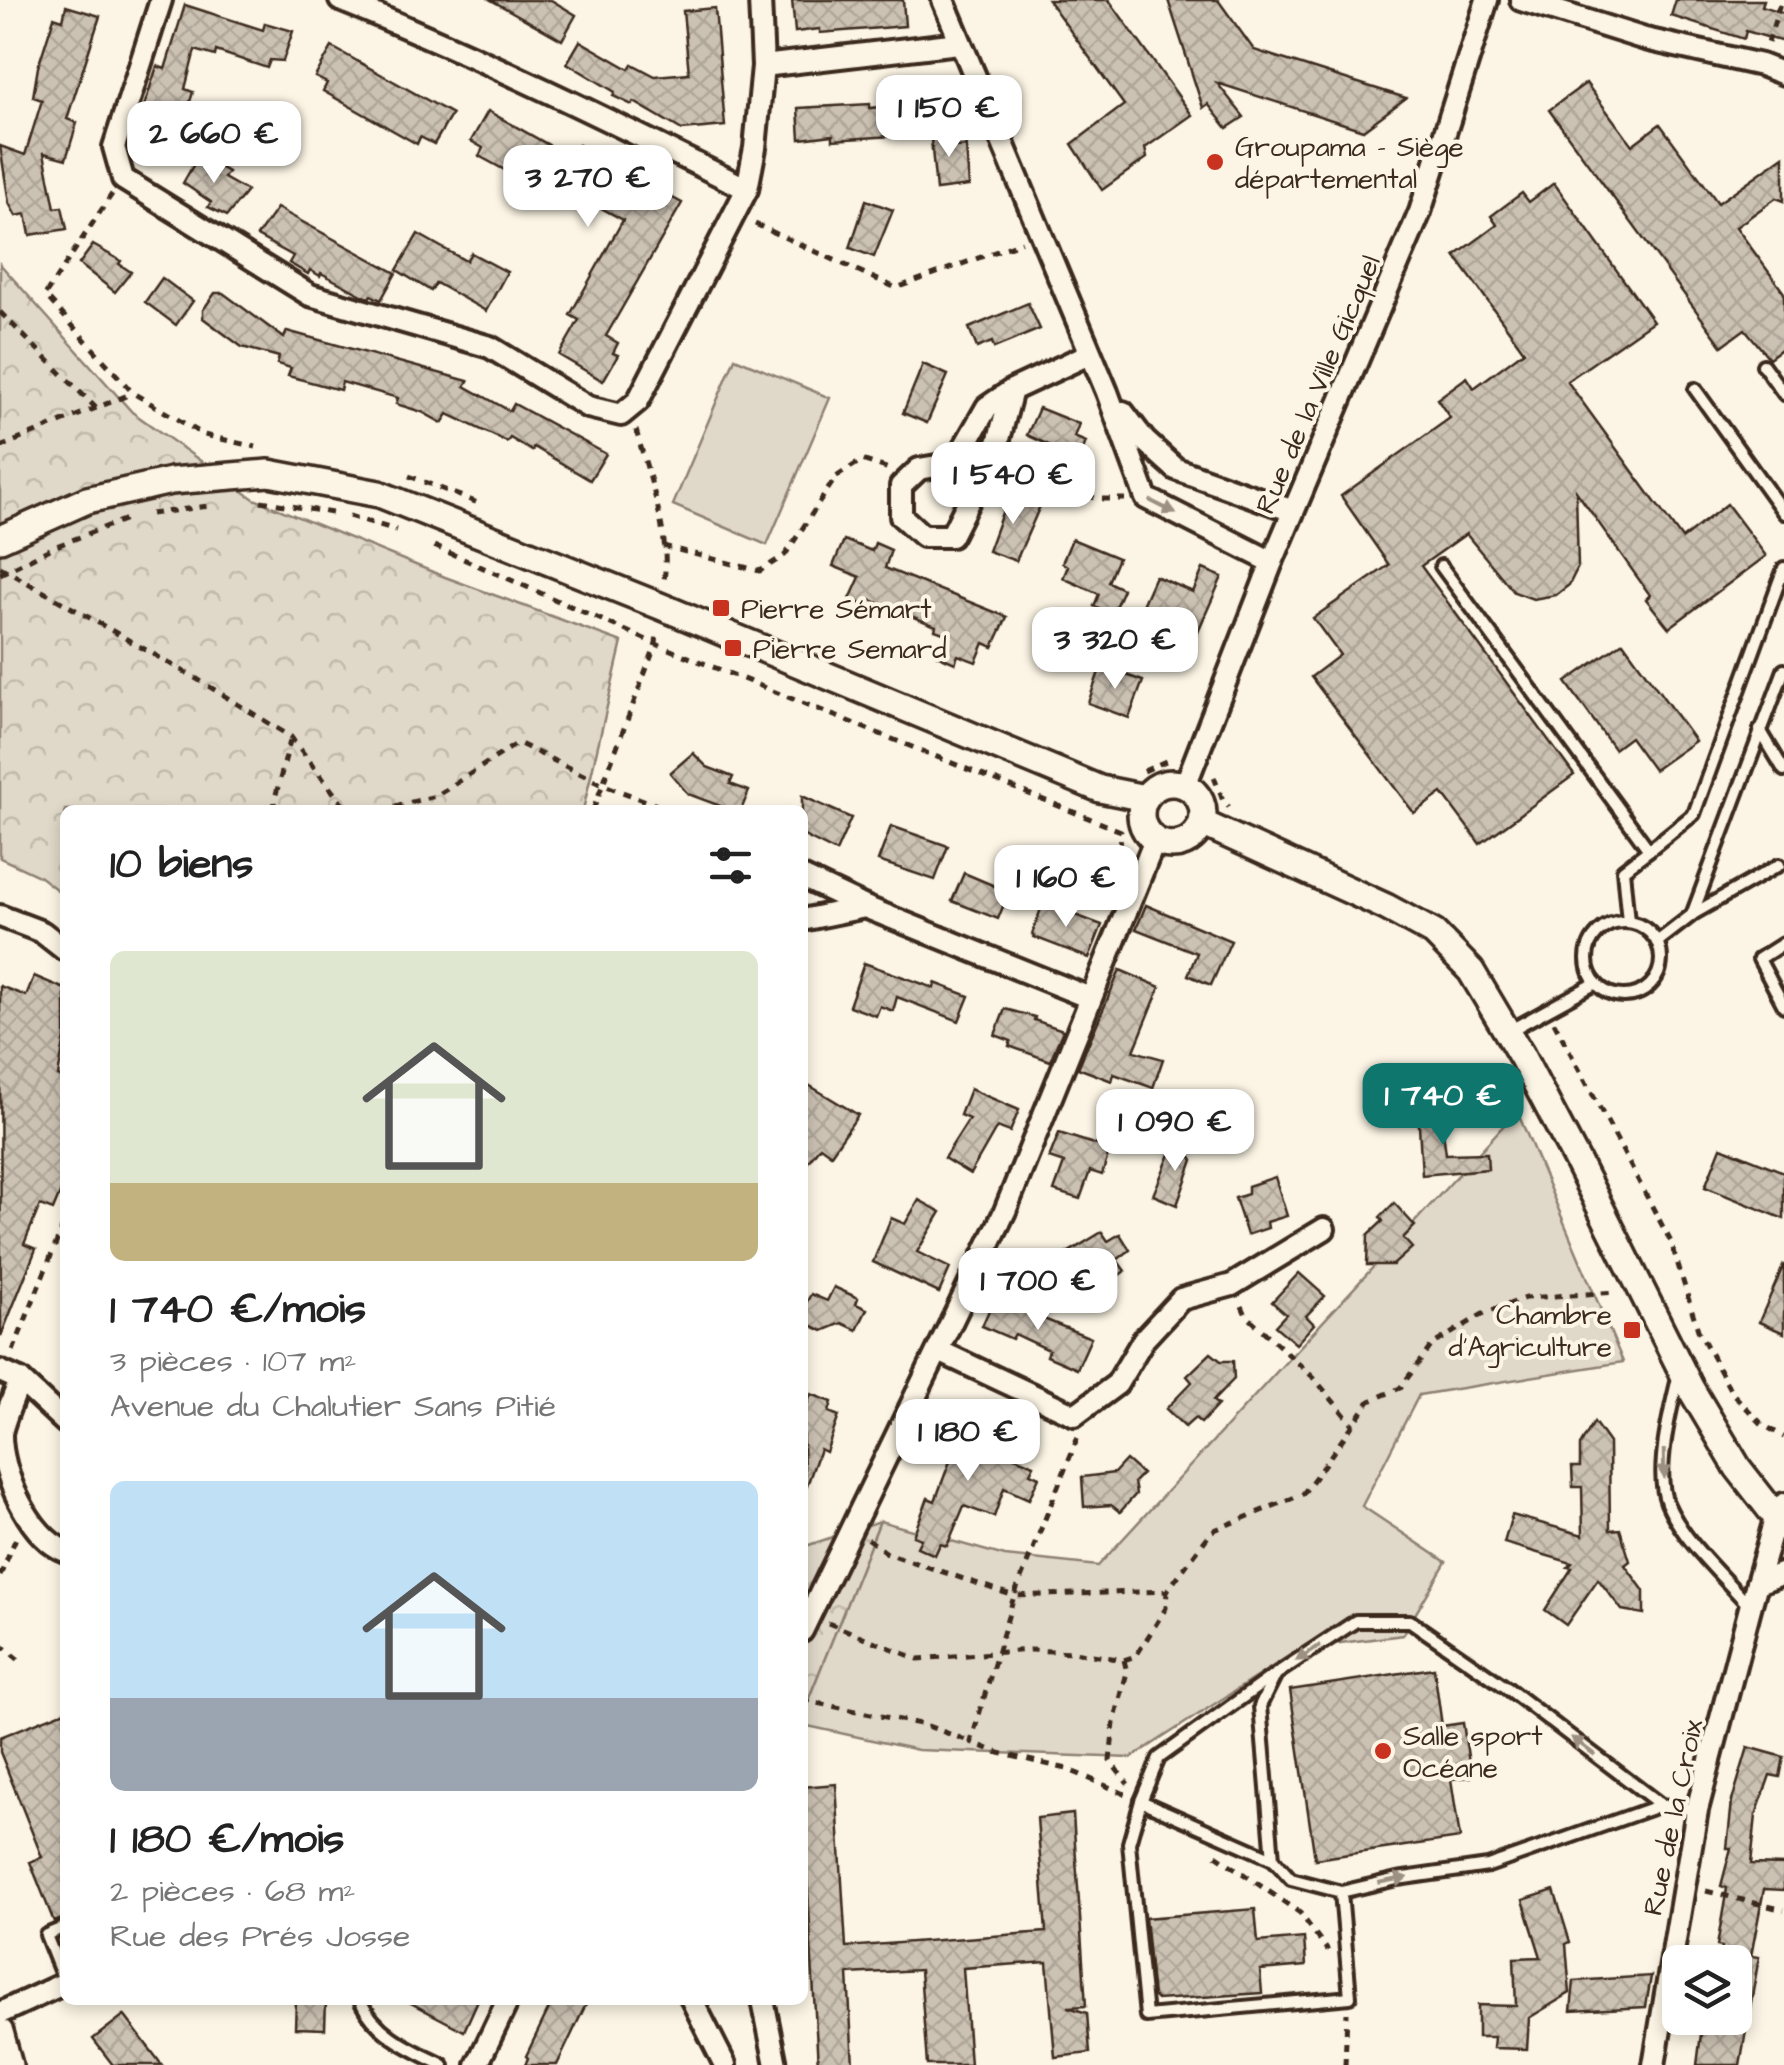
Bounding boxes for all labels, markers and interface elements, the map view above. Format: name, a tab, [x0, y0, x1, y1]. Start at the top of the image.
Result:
pin: 1 150 €	[857, 75, 1041, 160]
text: 1 150 €	[898, 85, 1000, 130]
pin: 2 660 €	[122, 101, 306, 186]
text: 2 660 €	[149, 111, 279, 156]
place label: Groupama - Siège départemental	[1235, 128, 1464, 199]
pin: 3 270 €	[496, 145, 680, 230]
marker: Groupama - Siège départemental	[1204, 151, 1226, 173]
text: 3 270 €	[525, 155, 651, 200]
street label: Rue de la Ville Gicquel	[1246, 249, 1391, 520]
pin: 1 540 €	[921, 442, 1105, 527]
text: 1 540 €	[953, 452, 1073, 497]
one-way arrow	[1149, 498, 1178, 515]
place label: Pierre Sémart	[741, 590, 932, 629]
marker: Pierre Sémart	[710, 597, 732, 619]
pin: 3 320 €	[1023, 607, 1207, 692]
text: 3 320 €	[1054, 617, 1176, 662]
place label: Pierre Semard	[753, 630, 946, 669]
marker: Pierre Semard	[722, 637, 744, 659]
text: 10 biens	[110, 836, 253, 894]
icon: filters	[703, 838, 758, 893]
pin: 1 160 €	[974, 845, 1158, 930]
text: 1 160 €	[1016, 855, 1116, 900]
icon: home	[344, 1016, 524, 1196]
pin: 1 740 €	[1351, 1063, 1535, 1148]
text: 1 740 €	[1385, 1073, 1501, 1118]
pin: 1 090 €	[1083, 1089, 1267, 1174]
text: 1 090 €	[1118, 1099, 1232, 1144]
pin: 1 700 €	[946, 1248, 1130, 1333]
text: 1 700 €	[980, 1258, 1096, 1303]
text: 1 740 €/mois	[110, 1281, 366, 1339]
place label: Chambre d'Agriculture	[1449, 1296, 1612, 1368]
marker: Chambre d'Agriculture	[1621, 1319, 1643, 1341]
text: 3 pièces · 107 m²	[110, 1339, 357, 1384]
text: Avenue du Chalutier Sans Pitié	[110, 1384, 556, 1429]
pin: 1 180 €	[876, 1399, 1060, 1484]
text: 1 180 €	[918, 1409, 1018, 1454]
one-way arrow	[1657, 1448, 1673, 1480]
icon: home	[344, 1546, 524, 1726]
one-way arrow	[1294, 1643, 1322, 1662]
street label: Rue de la Croix	[1634, 1715, 1713, 1919]
place label: Salle sport Océane	[1403, 1717, 1543, 1788]
one-way arrow	[1570, 1736, 1596, 1757]
marker: Salle sport Océane	[1372, 1740, 1394, 1762]
text: 1 180 €/mois	[110, 1811, 344, 1869]
text: 2 pièces · 68 m²	[110, 1869, 355, 1914]
one-way arrow	[1378, 1872, 1409, 1888]
text: Rue des Prés Josse	[110, 1914, 410, 1959]
map controls	[1662, 1945, 1752, 2035]
button: layers	[1662, 1945, 1752, 2035]

